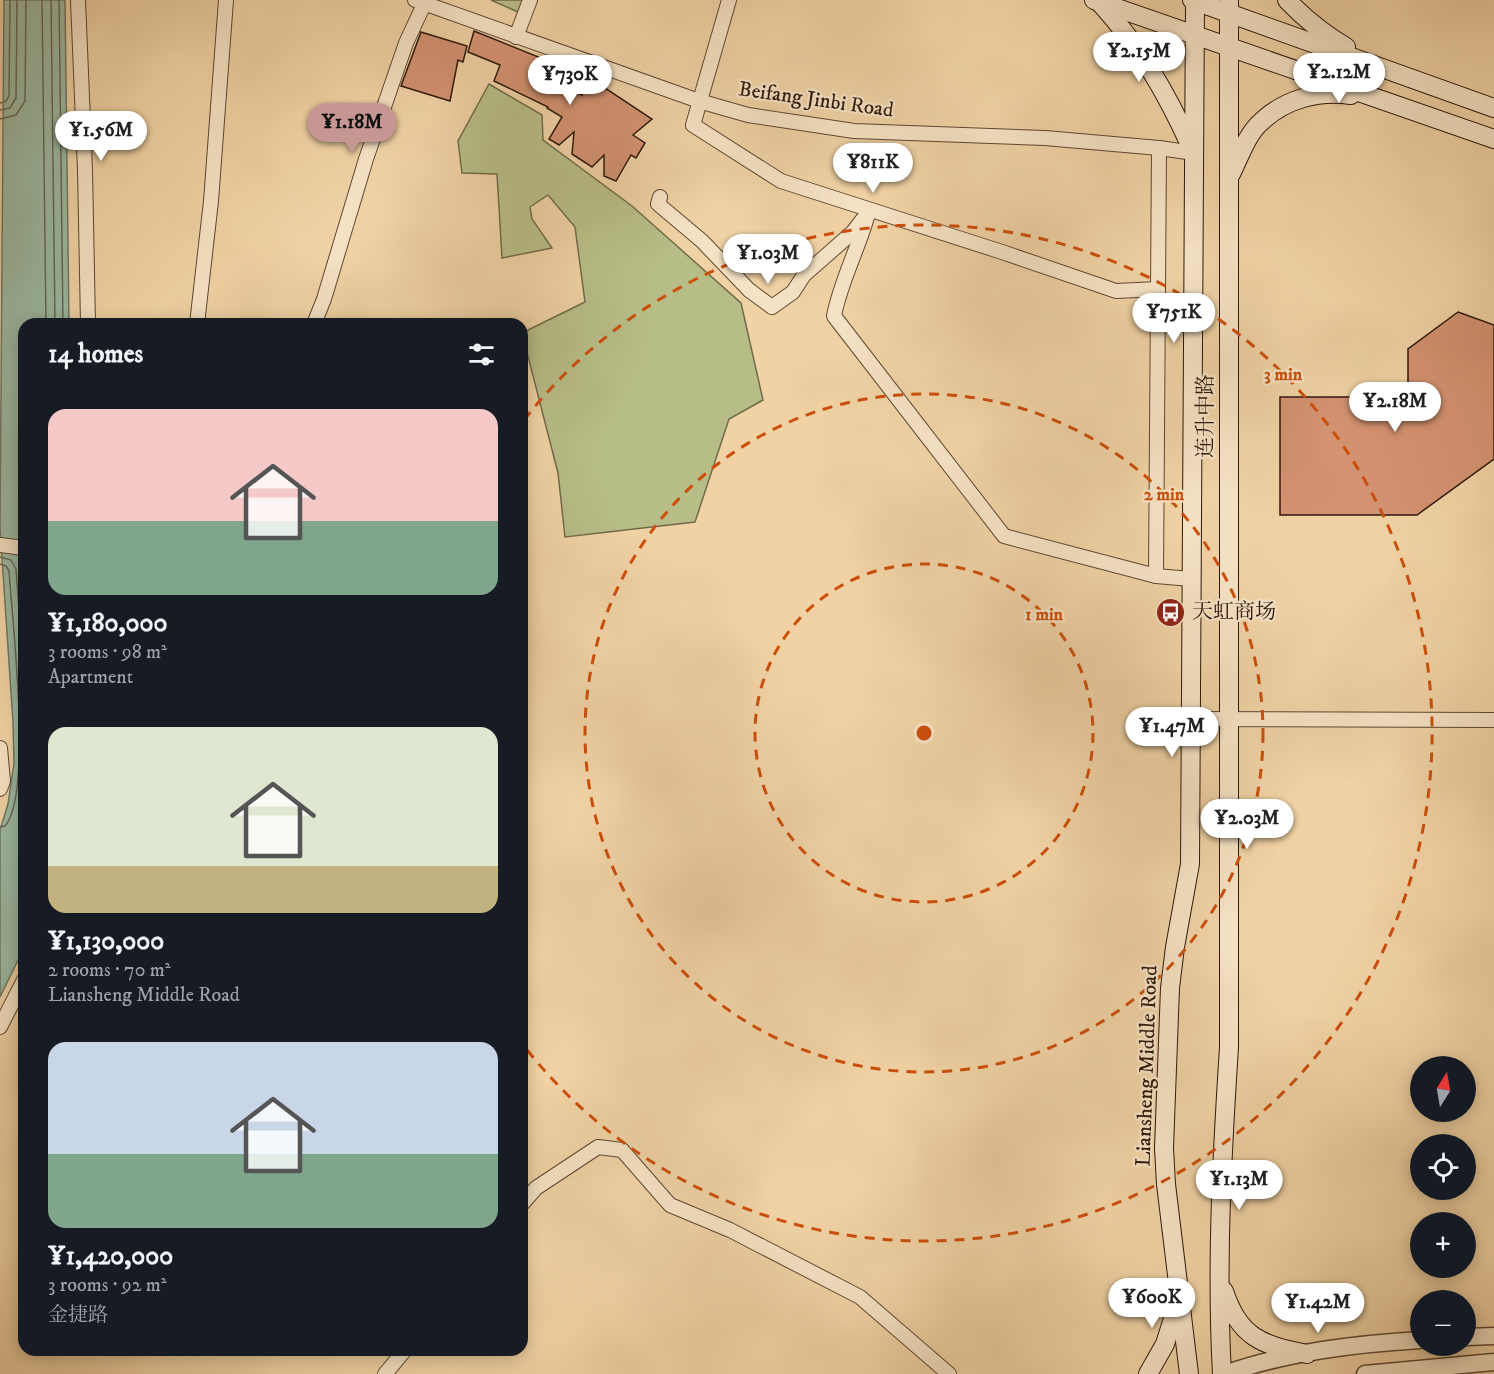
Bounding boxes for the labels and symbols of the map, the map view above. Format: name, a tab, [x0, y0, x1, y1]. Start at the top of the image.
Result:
pin: ¥2.15M	[1090, 32, 1188, 83]
pin: ¥2.12M	[1290, 53, 1388, 104]
pin: ¥730K	[528, 55, 612, 106]
street label: Beifang Jinbi Road	[737, 76, 896, 124]
pin: ¥1.18M	[303, 103, 401, 154]
pin: ¥1.56M	[52, 111, 150, 162]
pin: ¥811K	[831, 143, 915, 194]
pin: ¥1.03M	[719, 234, 817, 285]
pin: ¥751K	[1132, 293, 1216, 344]
text: 3 min	[1264, 364, 1303, 386]
street label: 连升中路	[1193, 374, 1219, 458]
pin: ¥2.18M	[1346, 382, 1444, 433]
text: 2 min	[1144, 484, 1185, 506]
bus stop icon: 天虹商场	[1155, 596, 1187, 628]
place label: 天虹商场	[1192, 599, 1276, 625]
text: 1 min	[1025, 604, 1064, 626]
pin: ¥1.47M	[1123, 707, 1221, 758]
centre of rings	[914, 723, 934, 743]
pin: ¥2.03M	[1198, 799, 1296, 850]
street label: Liansheng Middle Road	[1130, 964, 1164, 1167]
north arrow	[1410, 1056, 1476, 1122]
pin: ¥1.13M	[1190, 1160, 1288, 1211]
pin: ¥600K	[1110, 1278, 1194, 1329]
pin: ¥1.42M	[1269, 1283, 1367, 1334]

